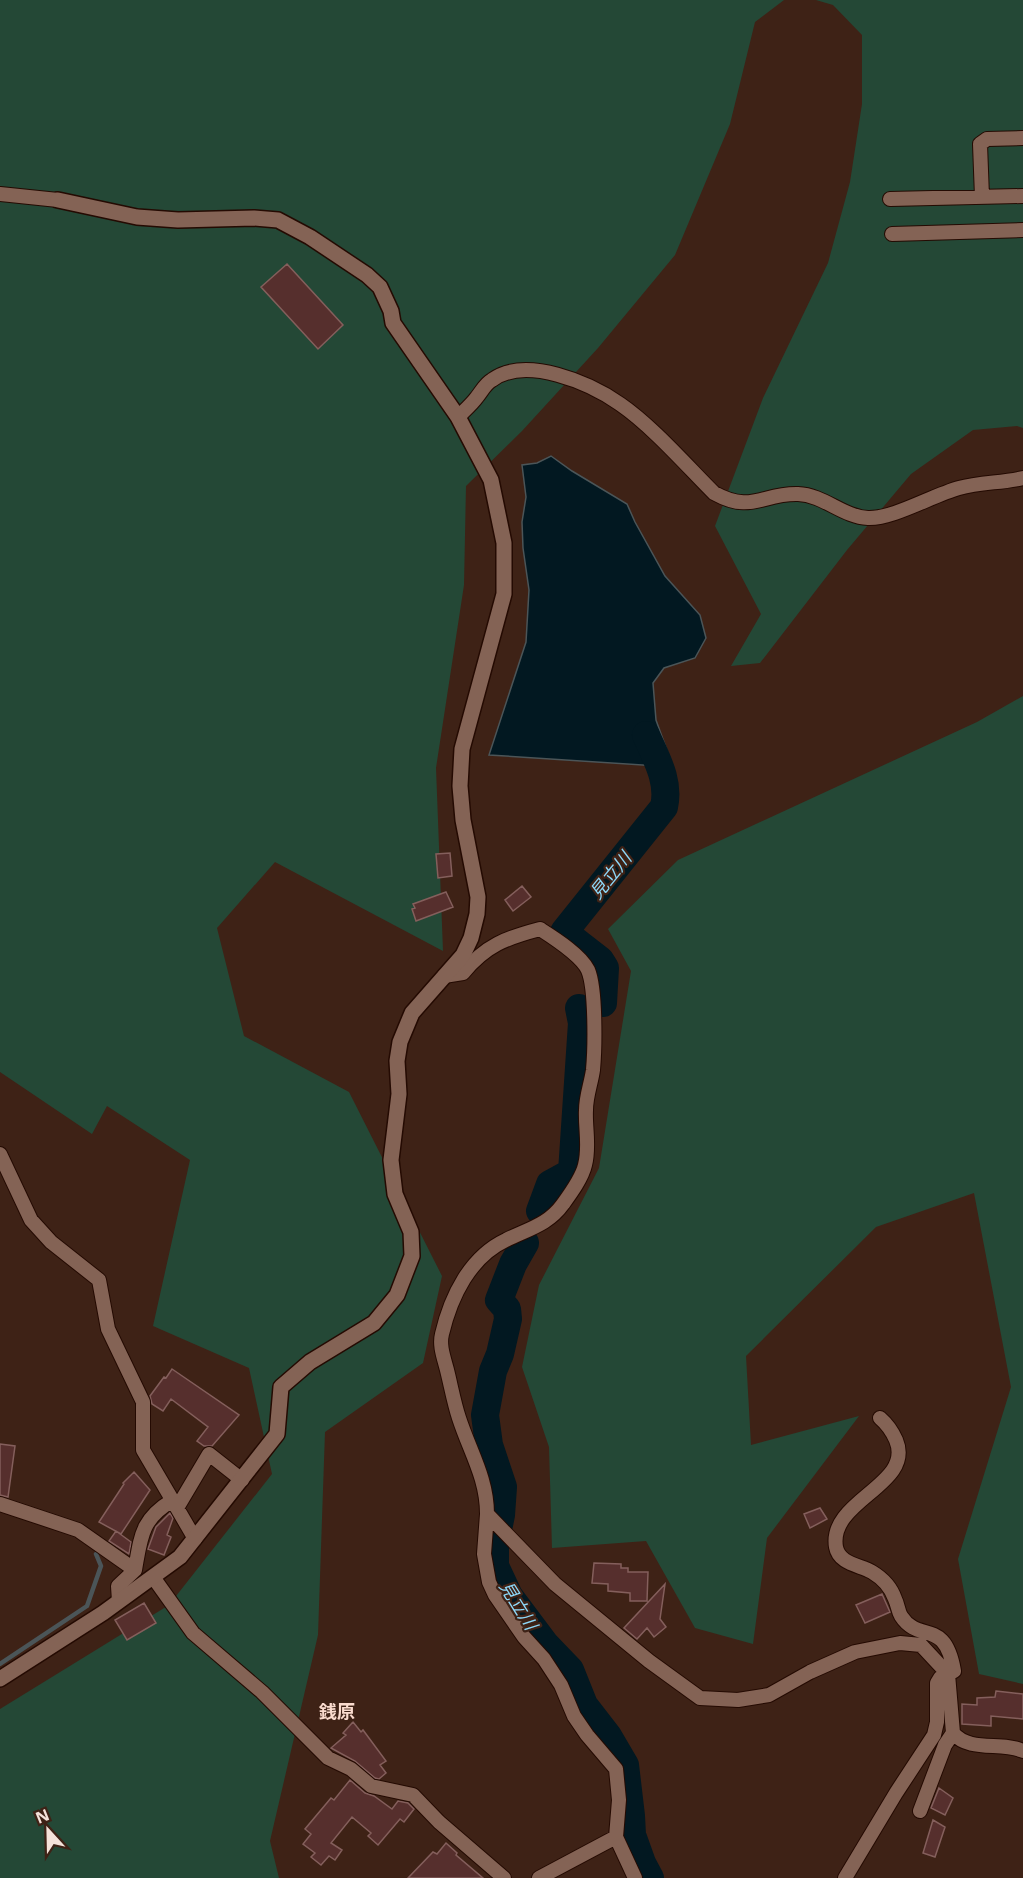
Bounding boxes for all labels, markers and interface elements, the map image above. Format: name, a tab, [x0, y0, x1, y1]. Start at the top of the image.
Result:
water label: 見立川	[584, 845, 638, 904]
water label: 見立川	[495, 1576, 545, 1636]
district label: 銭原	[318, 1699, 355, 1723]
north arrow	[18, 1800, 78, 1860]
text: N	[32, 1803, 53, 1829]

